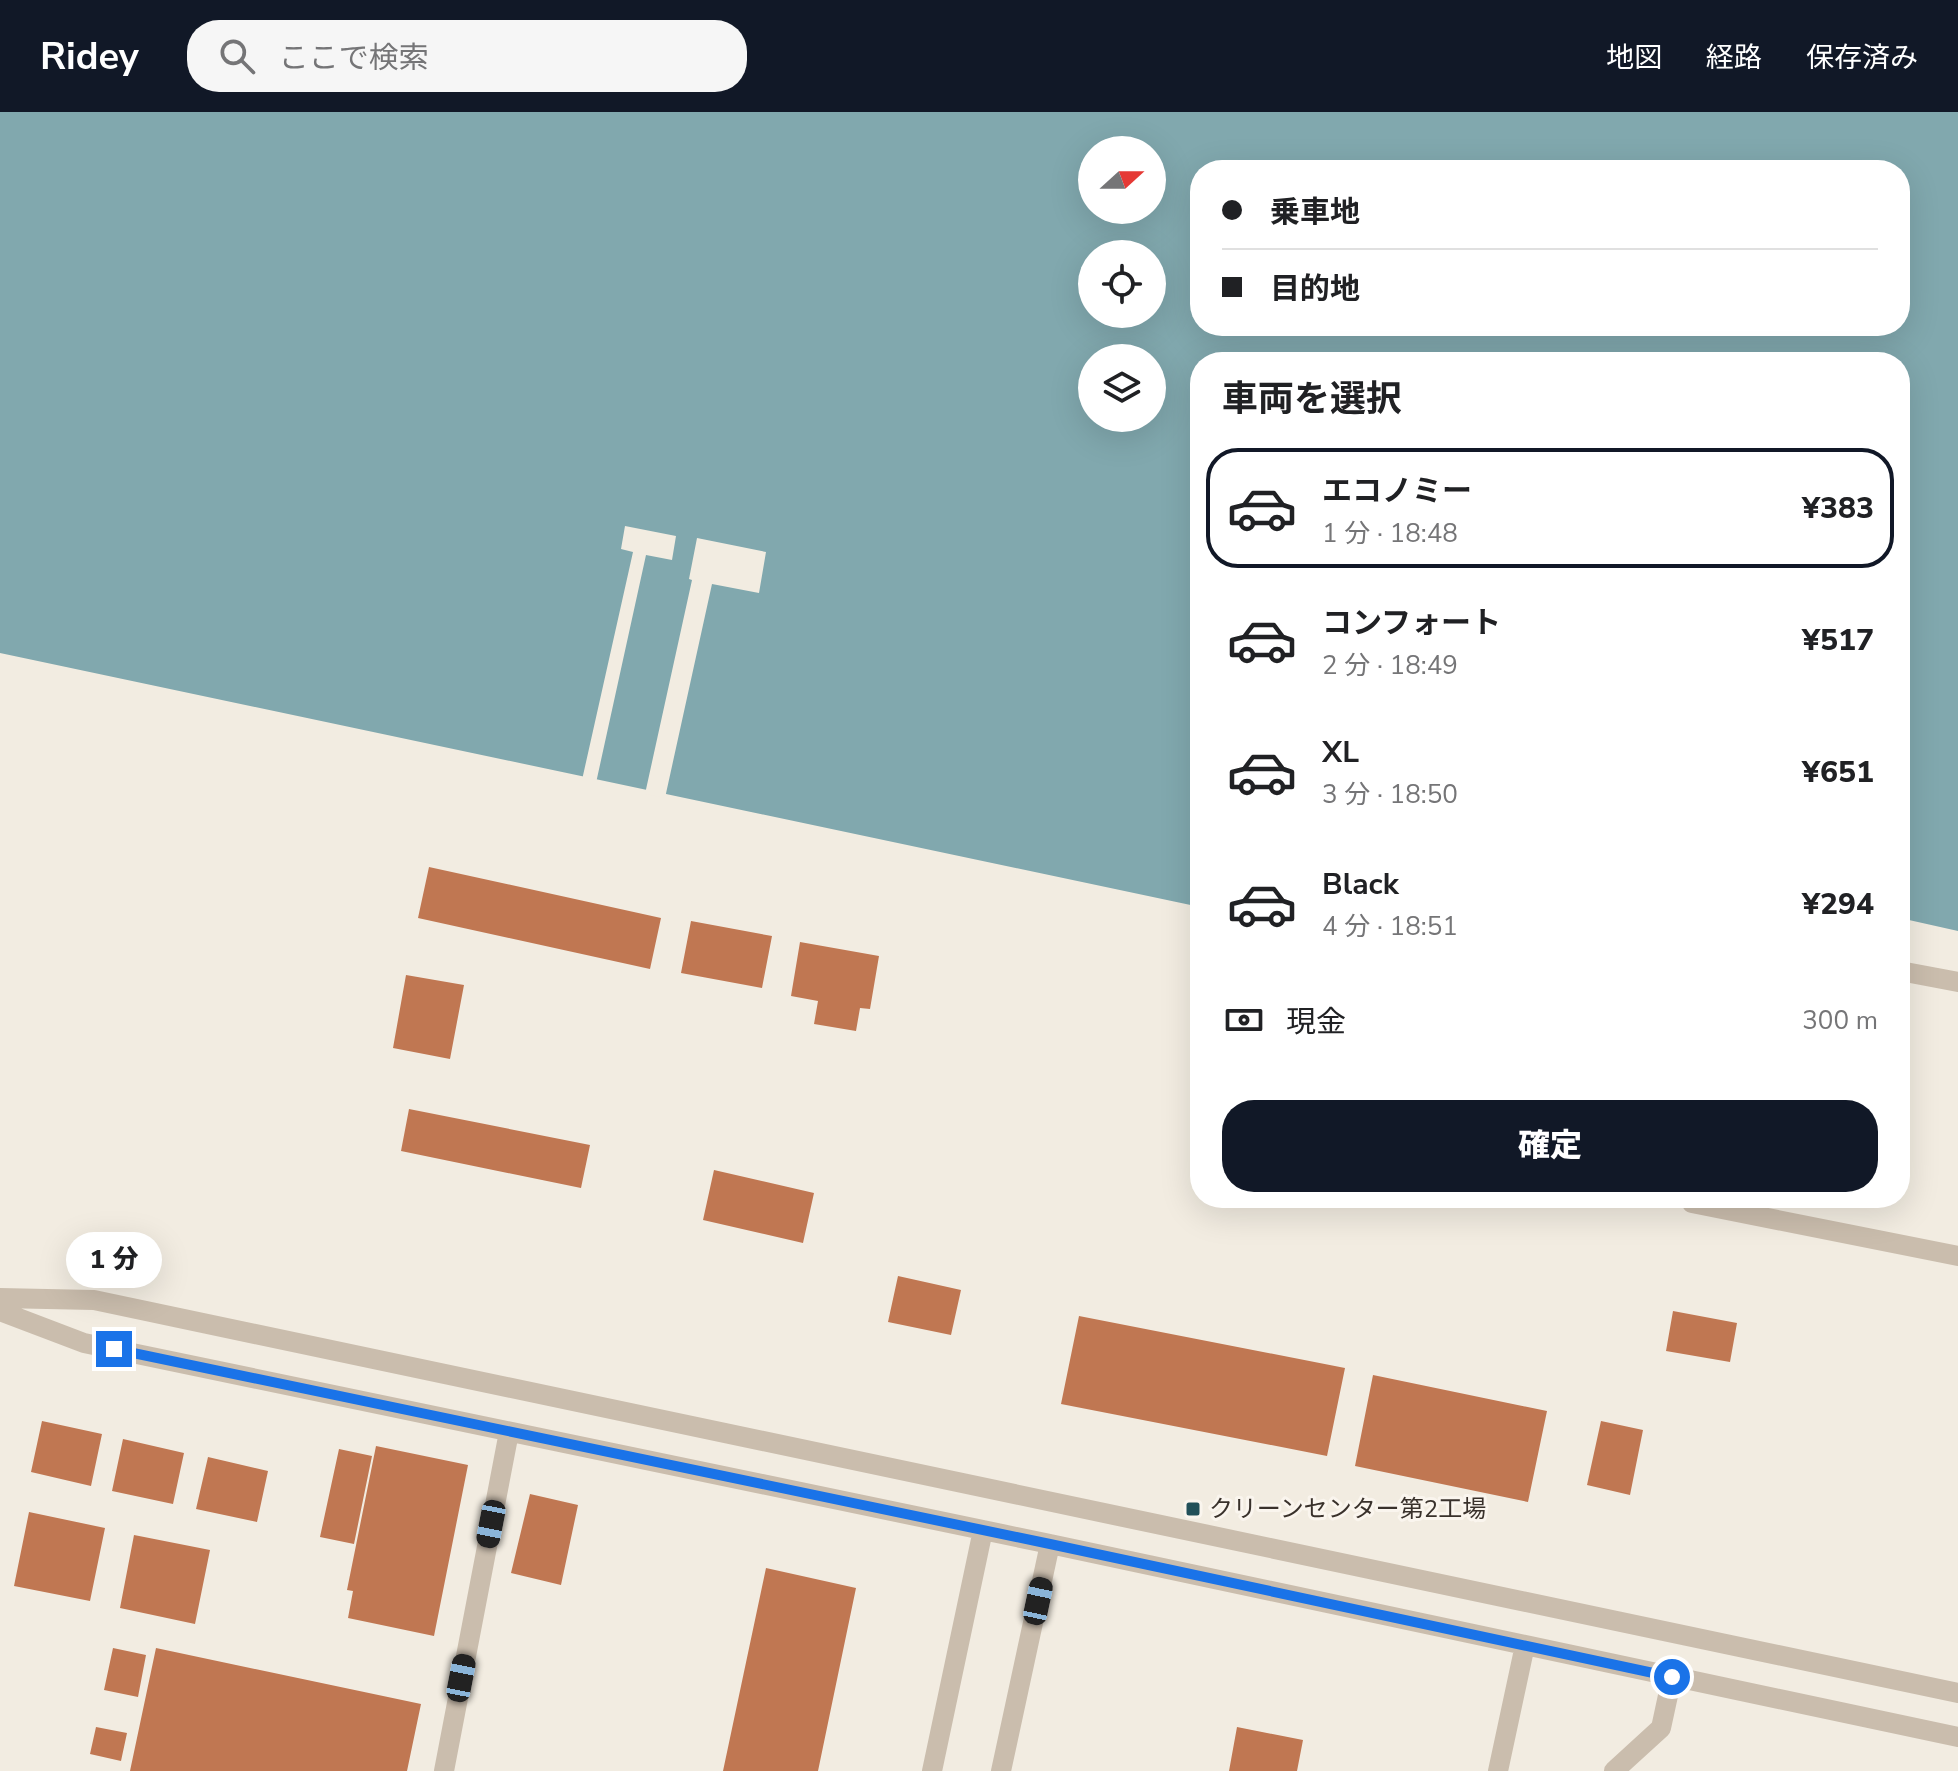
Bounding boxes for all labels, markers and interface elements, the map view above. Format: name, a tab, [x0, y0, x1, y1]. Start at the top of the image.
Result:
search box	[187, 20, 747, 92]
text: Ridey	[40, 31, 139, 82]
icon: search	[215, 34, 259, 78]
text: ここで検索	[279, 38, 429, 79]
text: 地図	[1606, 39, 1662, 77]
text: 経路	[1706, 39, 1762, 77]
text: 保存済み	[1806, 39, 1918, 77]
north arrow	[1078, 136, 1166, 224]
map controls	[1078, 136, 1166, 432]
text: 乗車地	[1270, 192, 1360, 233]
button: locate	[1078, 240, 1166, 328]
text: 目的地	[1270, 269, 1360, 310]
button: layers	[1078, 344, 1166, 432]
text: 車両を選択	[1222, 375, 1402, 424]
text: エコノミー	[1322, 471, 1472, 512]
icon: car	[1226, 472, 1298, 544]
text: ¥383	[1802, 488, 1874, 529]
text: 1 分 · 18:48	[1322, 516, 1458, 551]
text: コンフォート	[1322, 603, 1501, 644]
icon: car	[1226, 604, 1298, 676]
text: ¥517	[1802, 620, 1874, 661]
text: 2 分 · 18:49	[1322, 648, 1458, 683]
text: XL	[1322, 732, 1359, 773]
icon: car	[1226, 736, 1298, 808]
text: ¥651	[1802, 752, 1874, 793]
text: 3 分 · 18:50	[1322, 777, 1458, 812]
text: Black	[1322, 864, 1399, 905]
icon: car	[1226, 868, 1298, 940]
text: ¥294	[1802, 884, 1874, 925]
text: 4 分 · 18:51	[1322, 909, 1458, 944]
icon: cash	[1222, 998, 1266, 1042]
text: 現金	[1286, 1002, 1346, 1043]
text: 300 m	[1802, 1003, 1878, 1038]
button: 確定	[1222, 1100, 1878, 1192]
callout: 1 分	[66, 1233, 162, 1289]
text: 1 分	[90, 1242, 138, 1277]
route end	[96, 1331, 132, 1367]
place label: クリーンセンター第2工場	[1209, 1493, 1486, 1525]
car	[475, 1498, 507, 1550]
marker: クリーンセンター第2工場	[1184, 1500, 1202, 1518]
car	[1021, 1575, 1055, 1627]
car	[445, 1652, 477, 1704]
route start	[1654, 1659, 1690, 1695]

